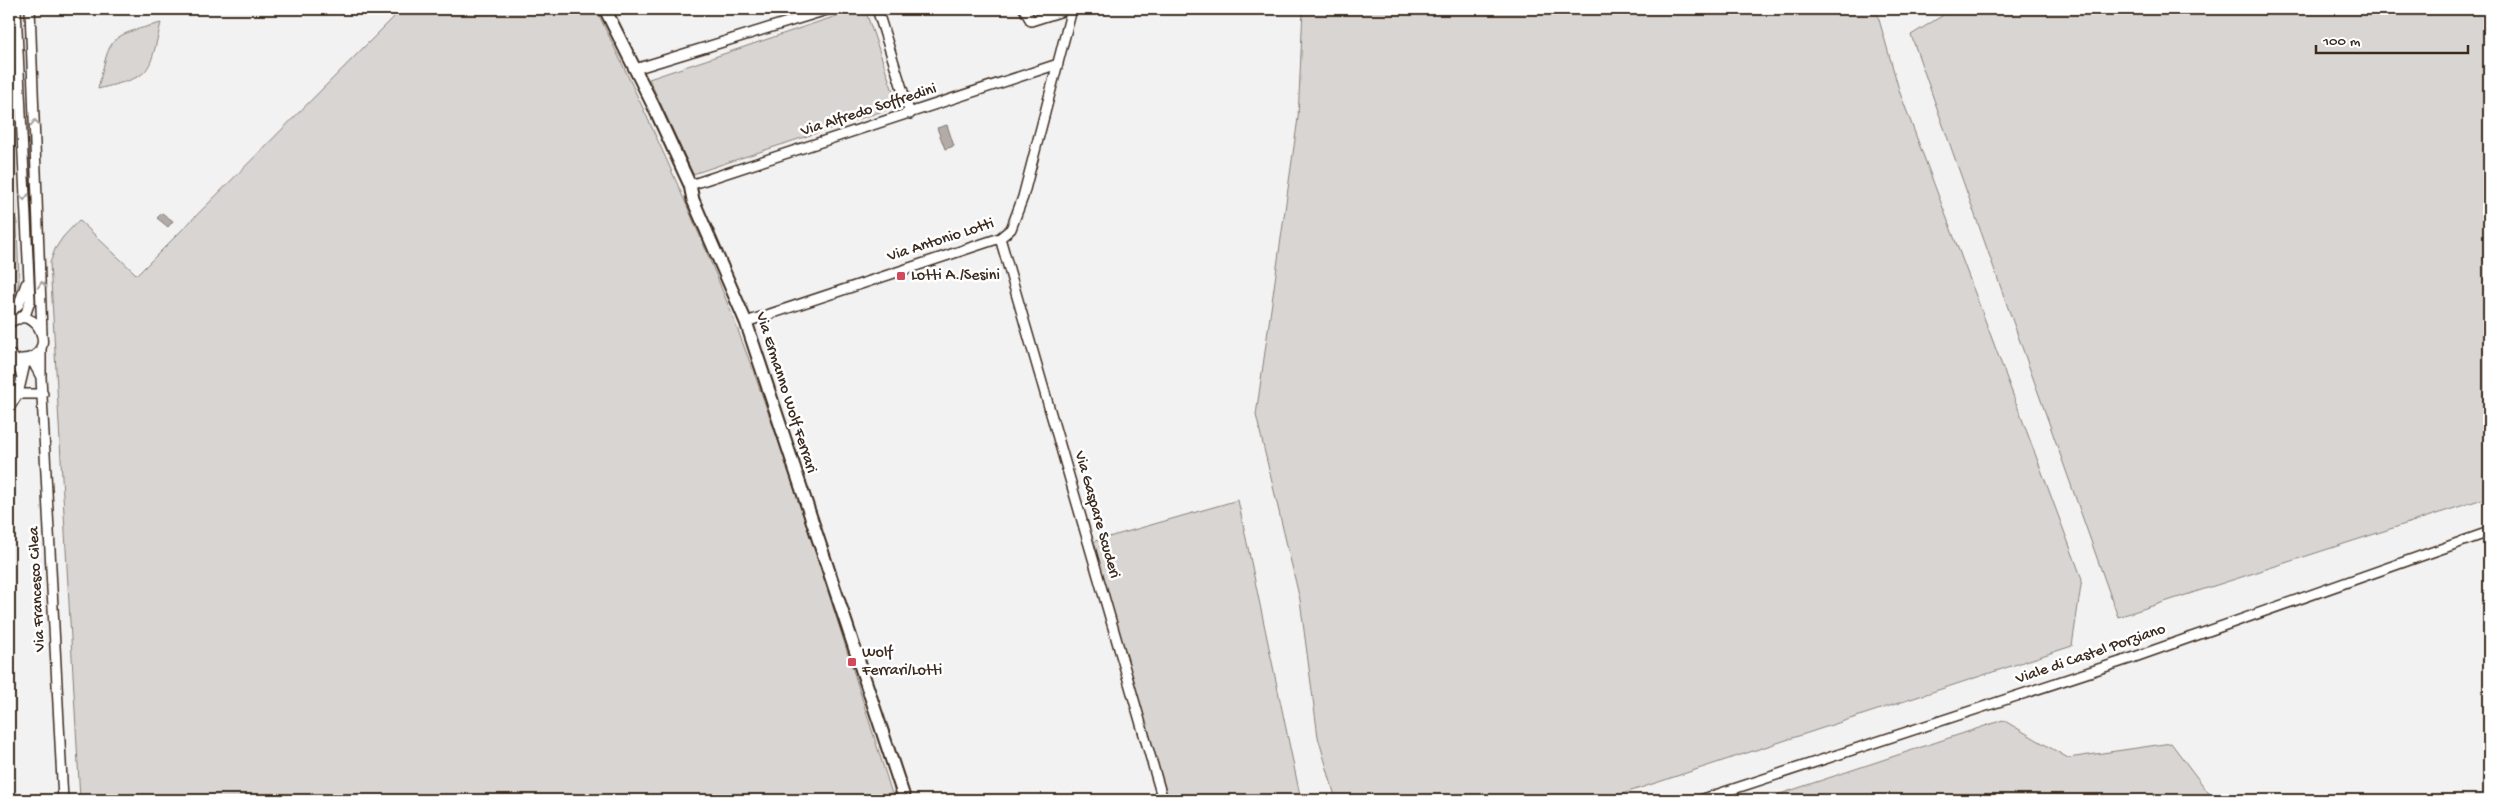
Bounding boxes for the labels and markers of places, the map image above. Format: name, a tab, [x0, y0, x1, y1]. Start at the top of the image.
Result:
place label: Lotti A./Sesini	[911, 267, 1000, 286]
marker: Lotti A./Sesini	[895, 270, 907, 282]
place label: Wolf Ferrari/Lotti	[861, 644, 942, 681]
marker: Wolf Ferrari/Lotti	[846, 656, 858, 668]

